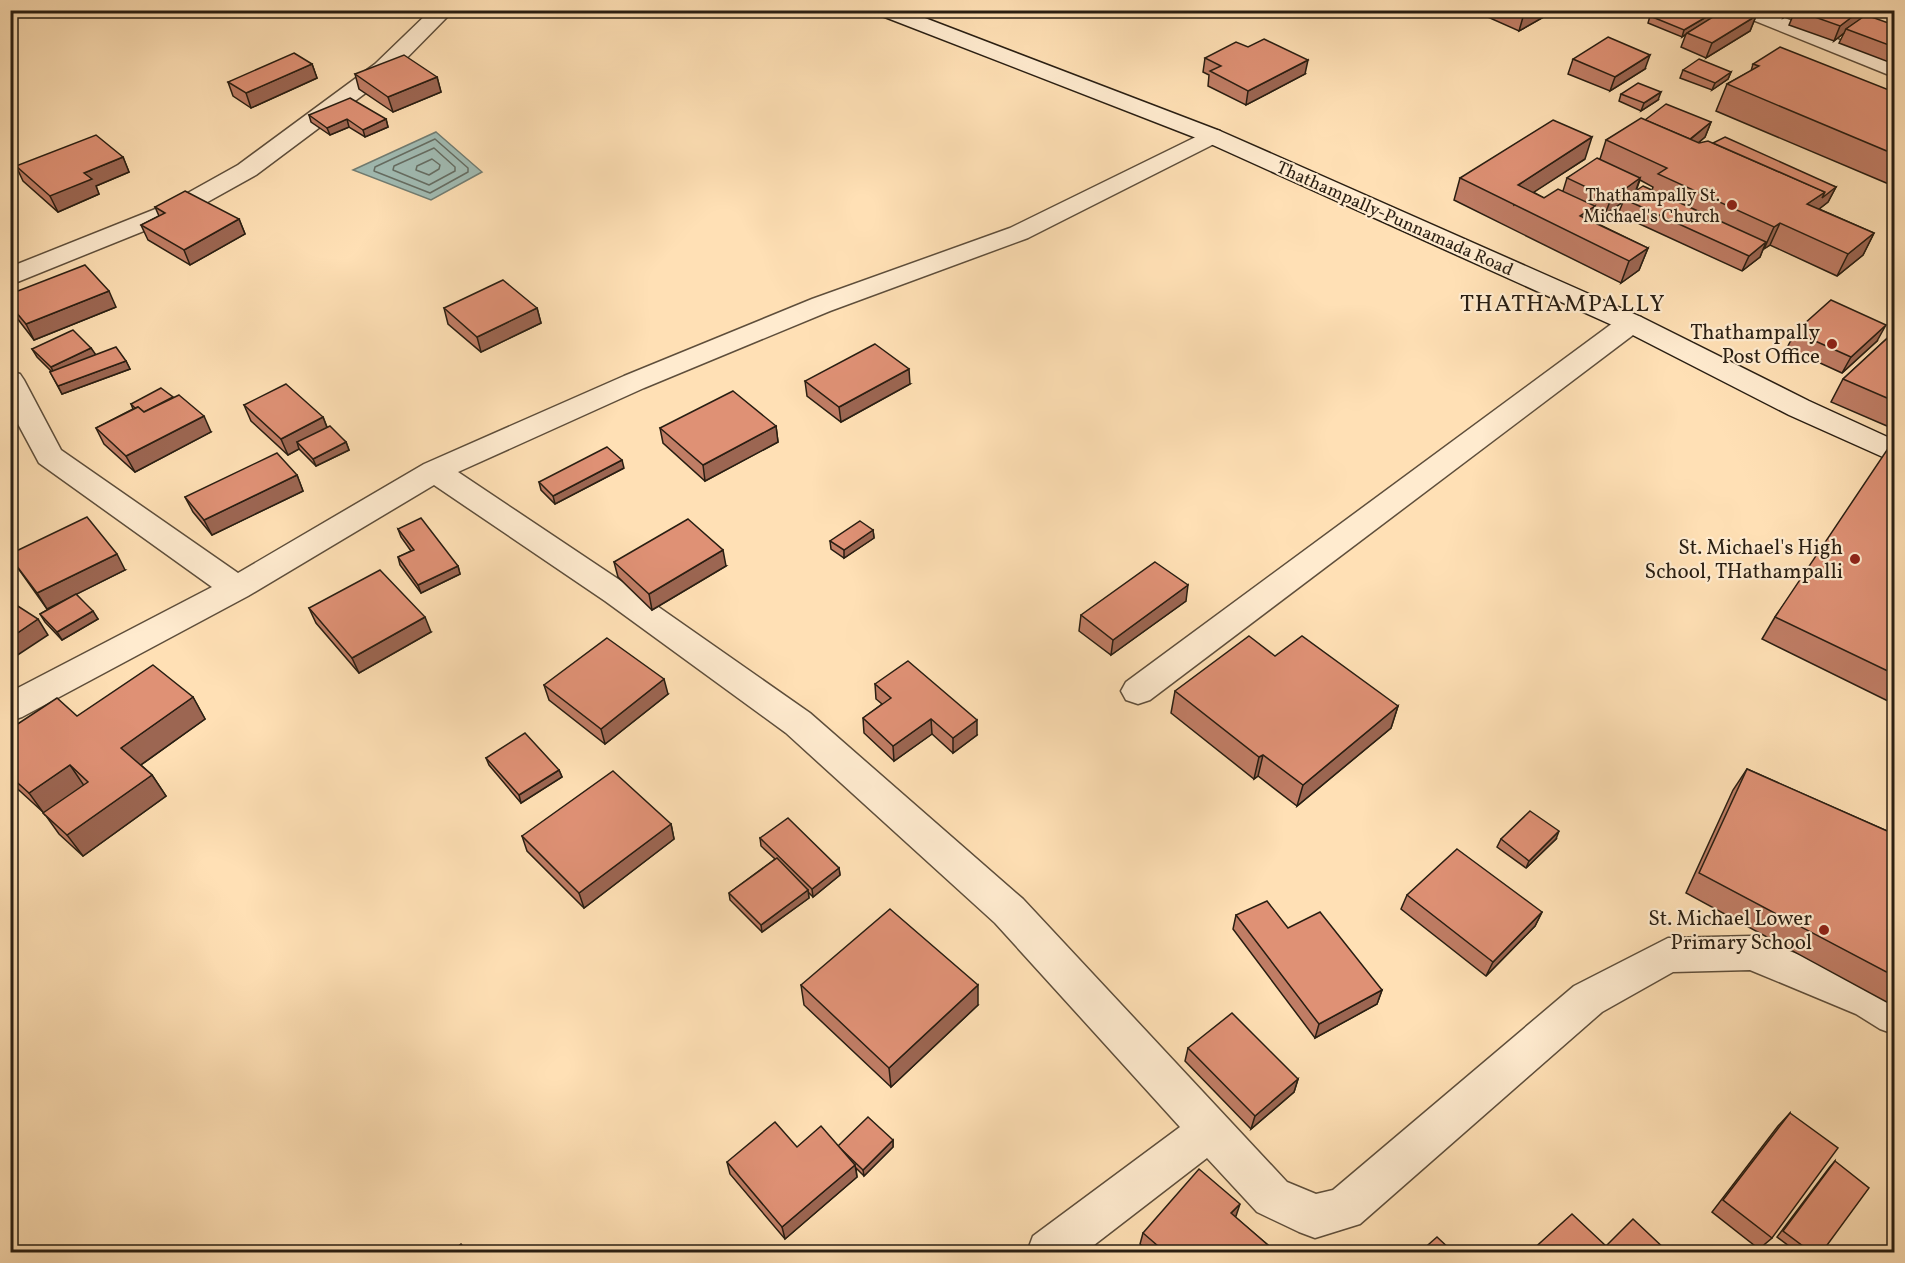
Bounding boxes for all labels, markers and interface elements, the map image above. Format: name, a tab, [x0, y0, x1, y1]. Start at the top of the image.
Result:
street label: Thathampally-Punnamada Road	[1272, 156, 1517, 283]
place label: Thathampally St. Michael's Church	[1583, 184, 1720, 230]
marker: Thathampally St. Michael's Church	[1725, 198, 1739, 212]
district label: THATHAMPALLY	[1460, 288, 1666, 322]
place label: Thathampally Post Office	[1690, 319, 1821, 372]
marker: Thathampally Post Office	[1825, 337, 1839, 351]
place label: St. Michael's High School, THathampalli	[1645, 534, 1843, 587]
marker: St. Michael's High School, THathampalli	[1848, 552, 1862, 566]
place label: St. Michael Lower Primary School	[1648, 905, 1812, 958]
marker: St. Michael Lower Primary School	[1817, 923, 1831, 937]

